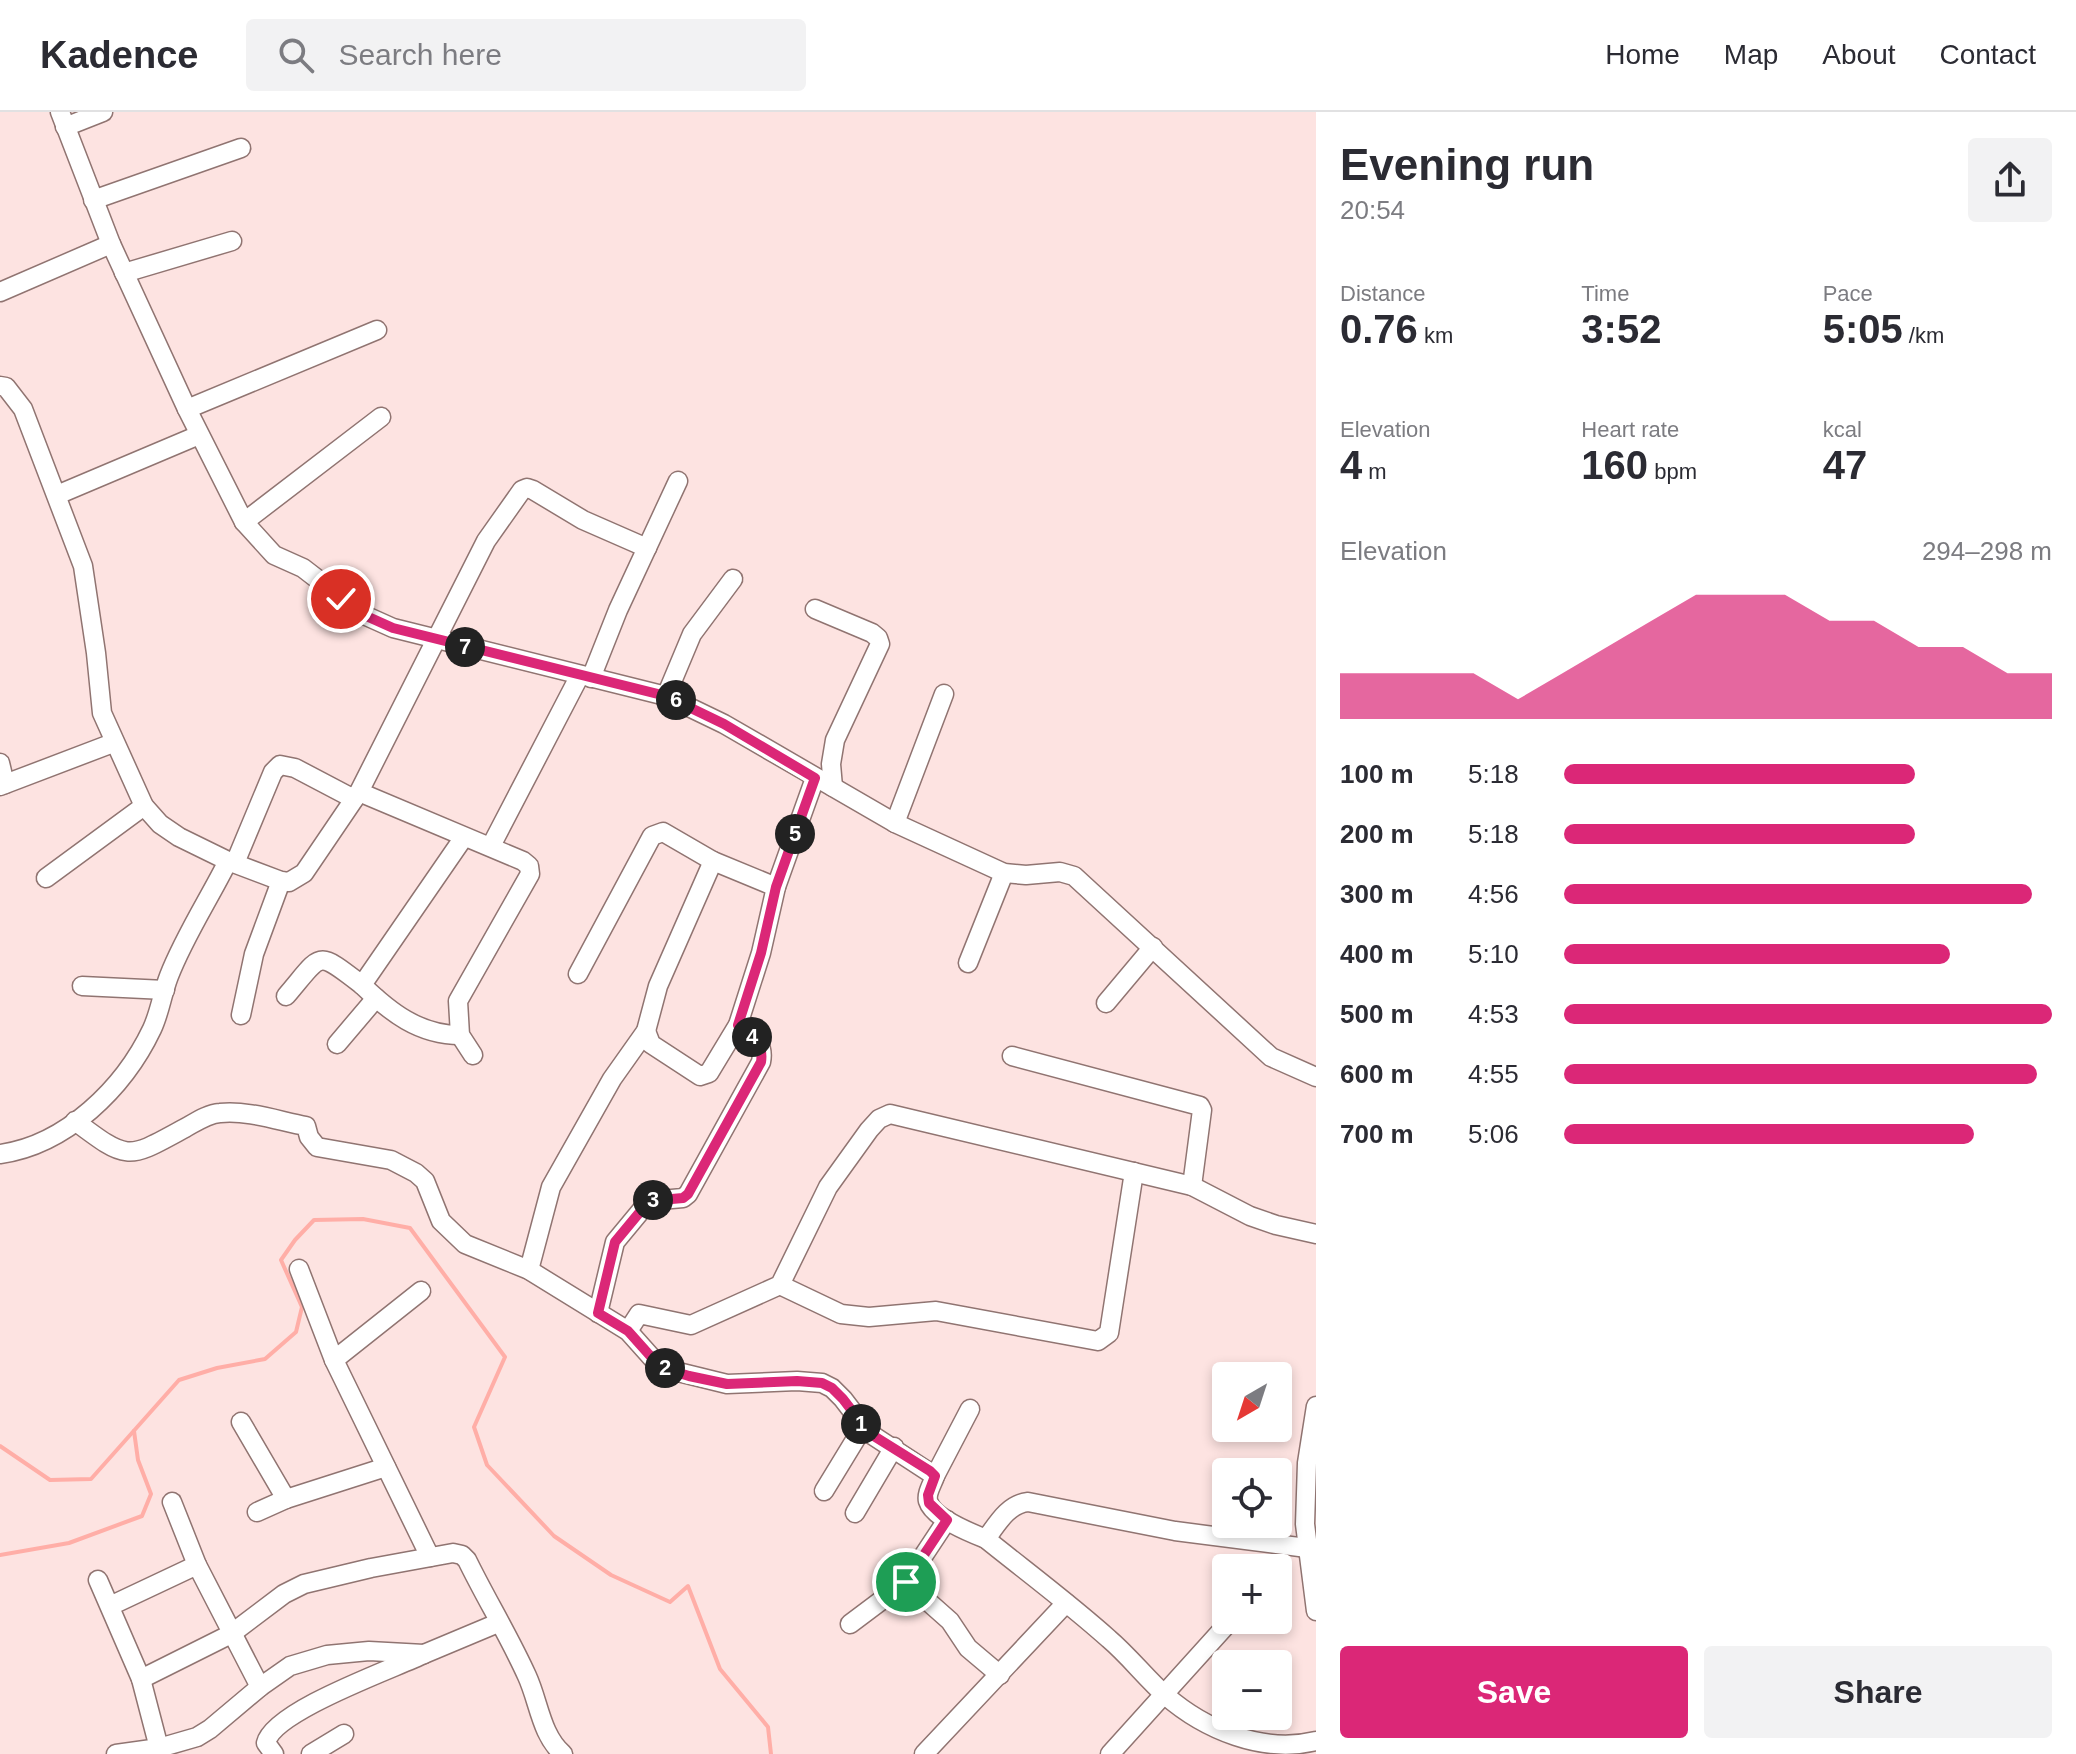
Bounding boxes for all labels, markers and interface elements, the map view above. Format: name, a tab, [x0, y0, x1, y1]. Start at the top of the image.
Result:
search box	[246, 19, 806, 91]
icon: search	[274, 33, 318, 77]
text: Kadence	[40, 34, 198, 76]
text: Search here	[338, 38, 502, 71]
text: Home	[1605, 39, 1680, 70]
text: Map	[1724, 39, 1778, 70]
text: About	[1822, 39, 1896, 70]
text: Contact	[1940, 39, 2036, 70]
button: share	[1968, 138, 2052, 222]
text: Evening run	[1340, 140, 1594, 189]
text: 20:54	[1340, 195, 1405, 225]
text: Distance	[1340, 281, 1426, 306]
text: Time	[1581, 281, 1629, 306]
text: Pace	[1823, 281, 1873, 306]
text: 0.76	[1340, 307, 1418, 351]
text: 3:52	[1581, 307, 1661, 351]
text: 5:05	[1823, 307, 1903, 351]
text: km	[1418, 323, 1453, 348]
text: /km	[1903, 323, 1944, 348]
text: Elevation	[1340, 417, 1431, 442]
text: Heart rate	[1581, 417, 1679, 442]
text: kcal	[1823, 417, 1862, 442]
text: 4	[1340, 443, 1362, 487]
text: 160	[1581, 443, 1648, 487]
text: 47	[1823, 443, 1867, 487]
text: m	[1362, 459, 1387, 484]
text: bpm	[1648, 459, 1697, 484]
text: Elevation	[1340, 536, 1447, 566]
text: 294–298 m	[1922, 536, 2052, 566]
pin	[307, 565, 375, 633]
icon: check	[319, 577, 363, 621]
pin: 7	[445, 627, 485, 667]
text: 7	[459, 634, 471, 659]
pin: 6	[656, 680, 696, 720]
text: 6	[670, 687, 682, 712]
text: 100 m	[1340, 759, 1414, 789]
text: 5:18	[1468, 759, 1519, 789]
pin: 5	[775, 814, 815, 854]
text: 200 m	[1340, 819, 1414, 849]
text: 5:18	[1468, 819, 1519, 849]
text: 5	[789, 821, 801, 846]
text: 300 m	[1340, 879, 1414, 909]
text: 4:56	[1468, 879, 1519, 909]
text: 400 m	[1340, 939, 1414, 969]
text: 5:10	[1468, 939, 1519, 969]
text: 500 m	[1340, 999, 1414, 1029]
text: 4:53	[1468, 999, 1519, 1029]
pin: 4	[732, 1017, 772, 1057]
text: 4	[746, 1024, 758, 1049]
text: 600 m	[1340, 1059, 1414, 1089]
text: 4:55	[1468, 1059, 1519, 1089]
text: 700 m	[1340, 1119, 1414, 1149]
text: 5:06	[1468, 1119, 1519, 1149]
pin: 3	[633, 1180, 673, 1220]
text: 3	[647, 1187, 659, 1212]
pin: 2	[645, 1348, 685, 1388]
text: 2	[659, 1355, 671, 1380]
north arrow	[1212, 1362, 1292, 1442]
map controls	[1212, 1362, 1292, 1730]
pin: 1	[841, 1404, 881, 1444]
text: 1	[855, 1411, 867, 1436]
button: locate	[1212, 1458, 1292, 1538]
pin	[872, 1548, 940, 1616]
button: +	[1212, 1554, 1292, 1634]
icon: arrive	[884, 1560, 928, 1604]
button: Save	[1340, 1646, 1688, 1738]
button: Share	[1704, 1646, 2052, 1738]
button: −	[1212, 1650, 1292, 1730]

